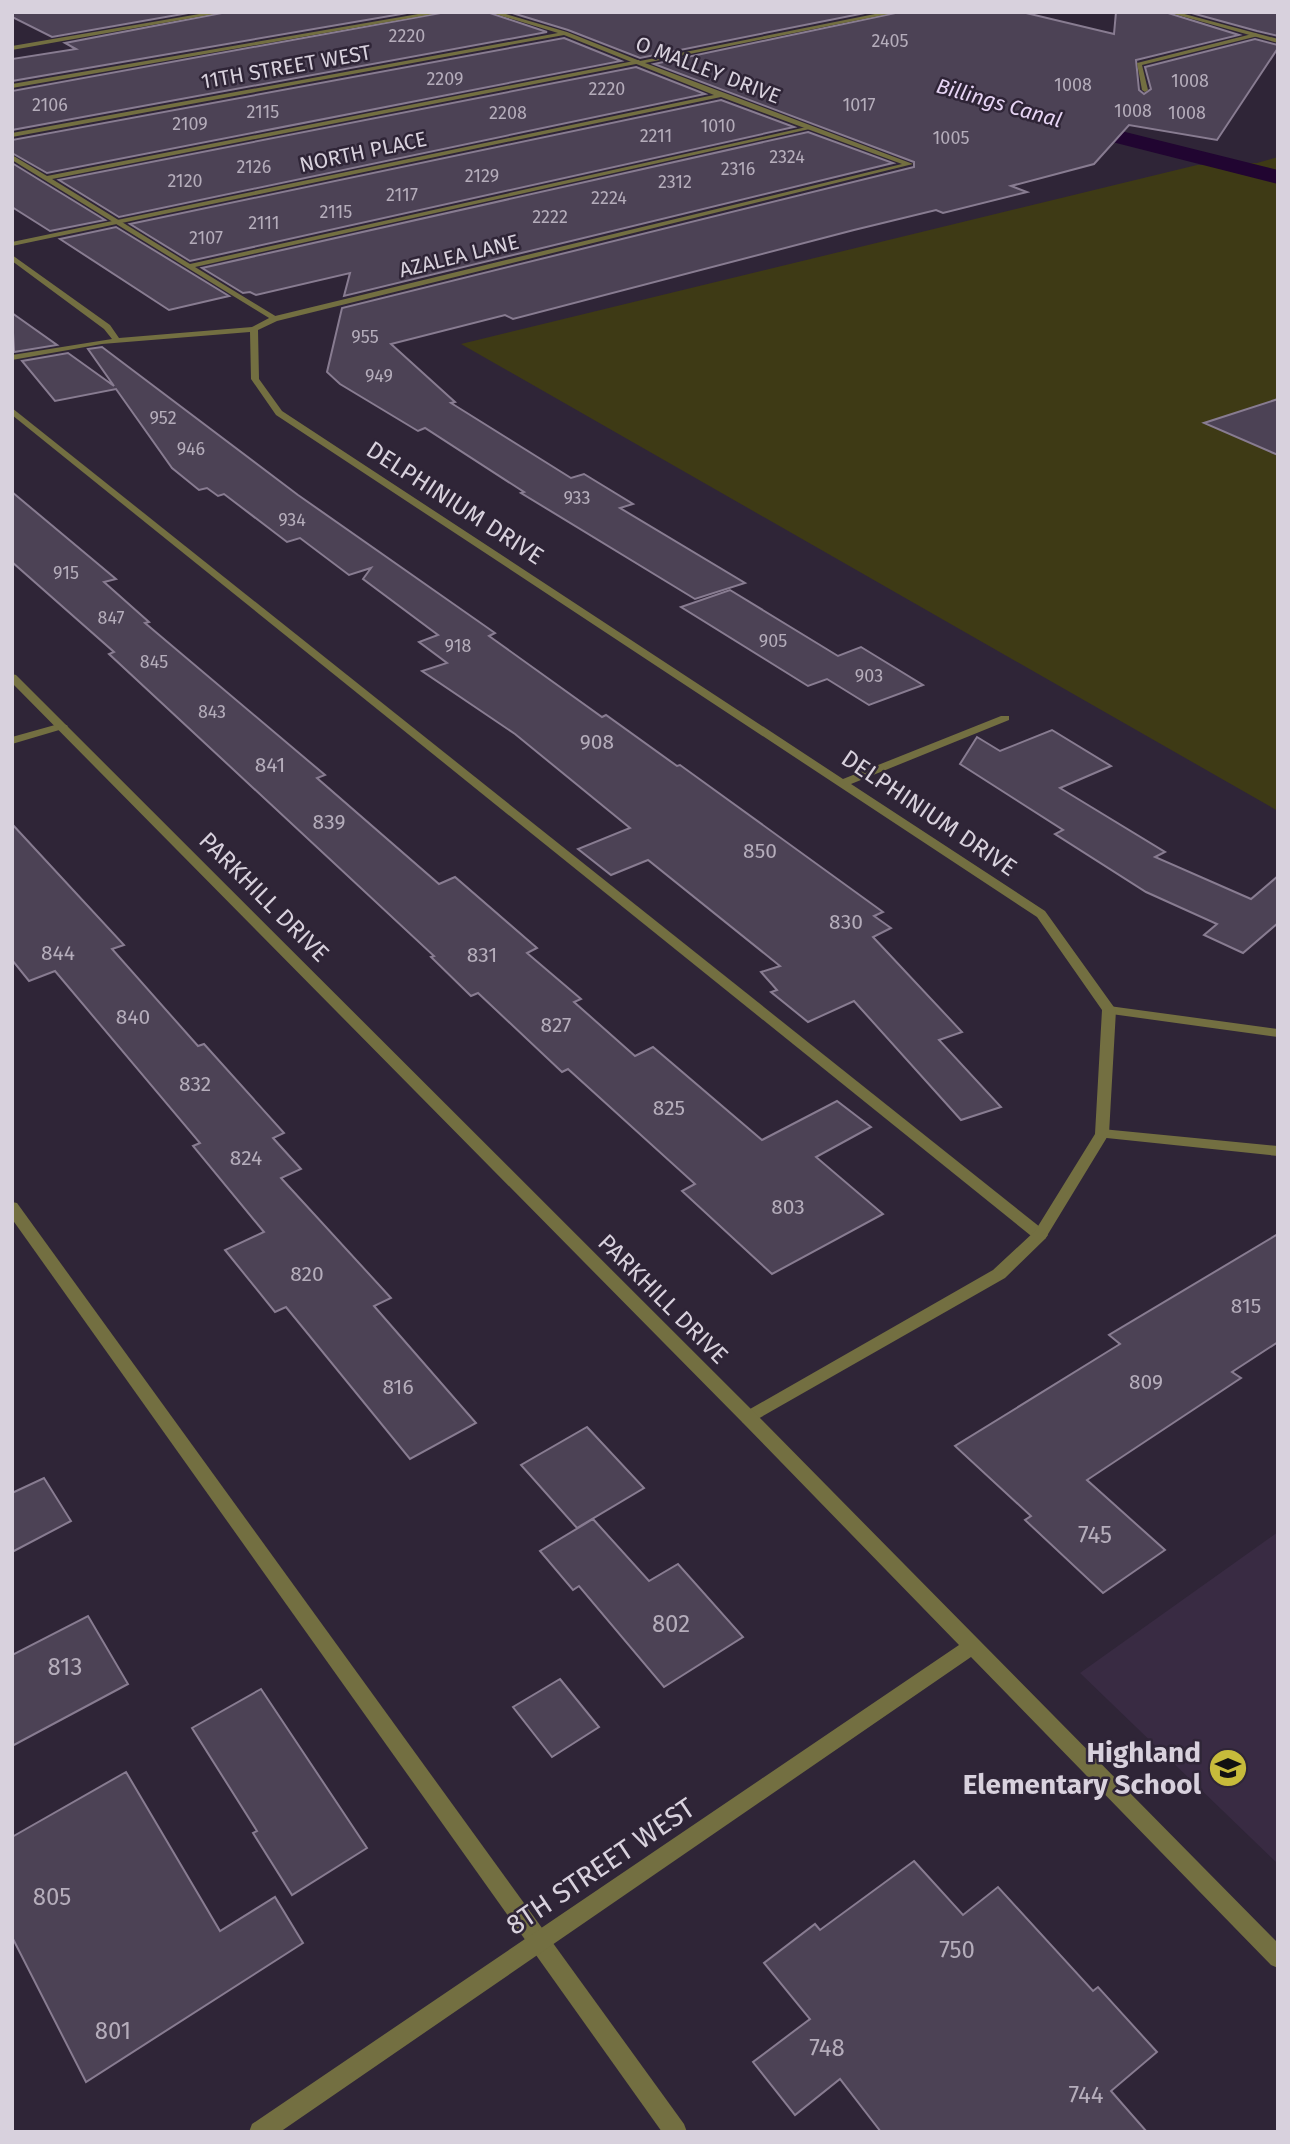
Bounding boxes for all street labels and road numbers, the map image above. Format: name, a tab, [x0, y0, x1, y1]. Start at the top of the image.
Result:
street label: O MALLEY DRIVE	[632, 30, 784, 110]
street label: 11TH STREET WEST	[199, 39, 373, 95]
street label: NORTH PLACE	[297, 126, 429, 178]
street label: AZALEA LANE	[396, 229, 522, 283]
street label: DELPHINIUM DRIVE	[361, 435, 549, 571]
street label: DELPHINIUM DRIVE	[836, 744, 1022, 882]
street label: PARKHILL DRIVE	[193, 826, 335, 968]
street label: PARKHILL DRIVE	[592, 1228, 734, 1370]
street label: 8TH STREET WEST	[500, 1791, 701, 1942]

